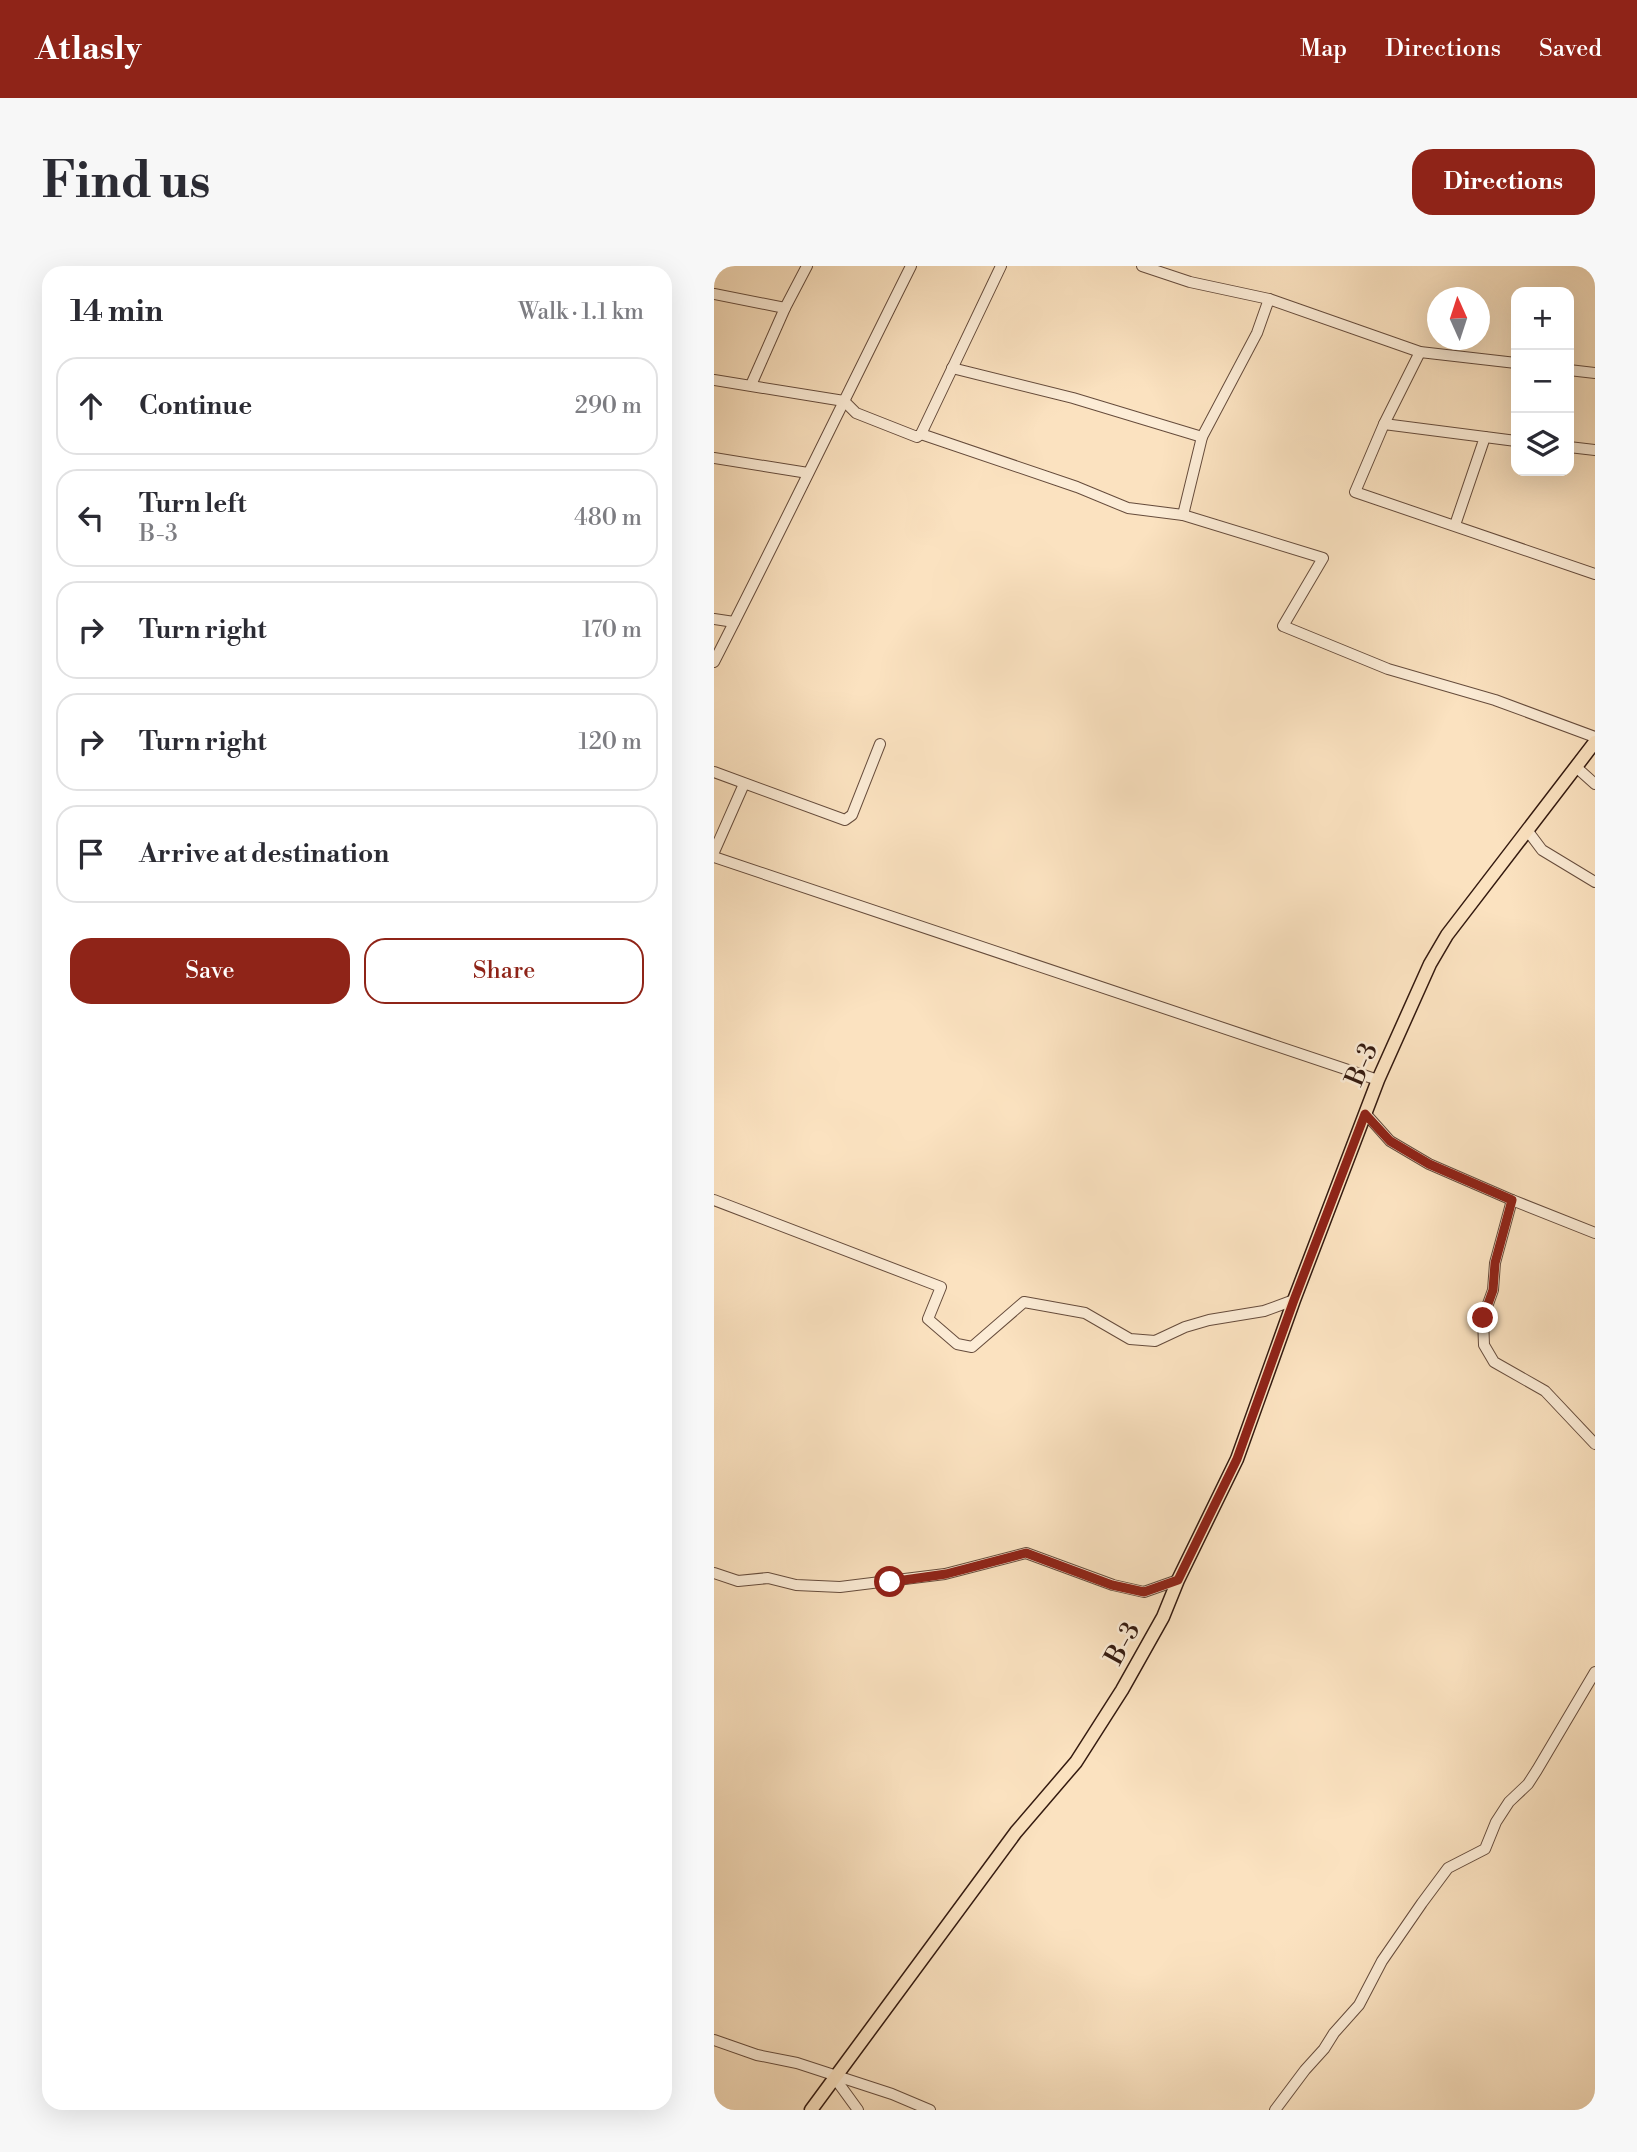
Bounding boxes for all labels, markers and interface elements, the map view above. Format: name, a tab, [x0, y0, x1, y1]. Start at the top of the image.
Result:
text: Atlasly	[35, 29, 141, 70]
text: Map	[1300, 34, 1347, 64]
text: Directions	[1385, 34, 1501, 64]
text: Saved	[1539, 34, 1602, 64]
button: Directions	[1412, 149, 1595, 215]
text: Find us	[42, 152, 211, 213]
north arrow	[1427, 287, 1490, 350]
map controls	[1511, 287, 1574, 476]
button: +	[1511, 287, 1574, 350]
text: 14 min	[70, 293, 163, 331]
text: Walk · 1.1 km	[518, 298, 644, 326]
button: −	[1511, 350, 1574, 413]
icon: ahead	[72, 387, 110, 425]
text: Continue	[139, 390, 252, 422]
text: 290 m	[575, 392, 642, 420]
button: layers	[1511, 413, 1574, 476]
text: Turn left	[139, 488, 247, 520]
icon: left	[72, 499, 110, 537]
text: 480 m	[574, 504, 642, 532]
text: B-3	[139, 520, 178, 548]
icon: right	[72, 611, 110, 649]
text: Turn right	[139, 614, 267, 646]
text: 170 m	[582, 616, 642, 644]
icon: right	[72, 723, 110, 761]
text: Turn right	[139, 726, 267, 758]
text: 120 m	[578, 728, 642, 756]
icon: arrive	[72, 835, 110, 873]
text: Arrive at destination	[139, 838, 389, 870]
button: Save	[70, 938, 350, 1004]
button: Share	[364, 938, 644, 1004]
street label: B-3	[1338, 1038, 1385, 1092]
route end	[1467, 1302, 1498, 1333]
route start	[874, 1566, 905, 1597]
street label: B-3	[1098, 1617, 1147, 1671]

